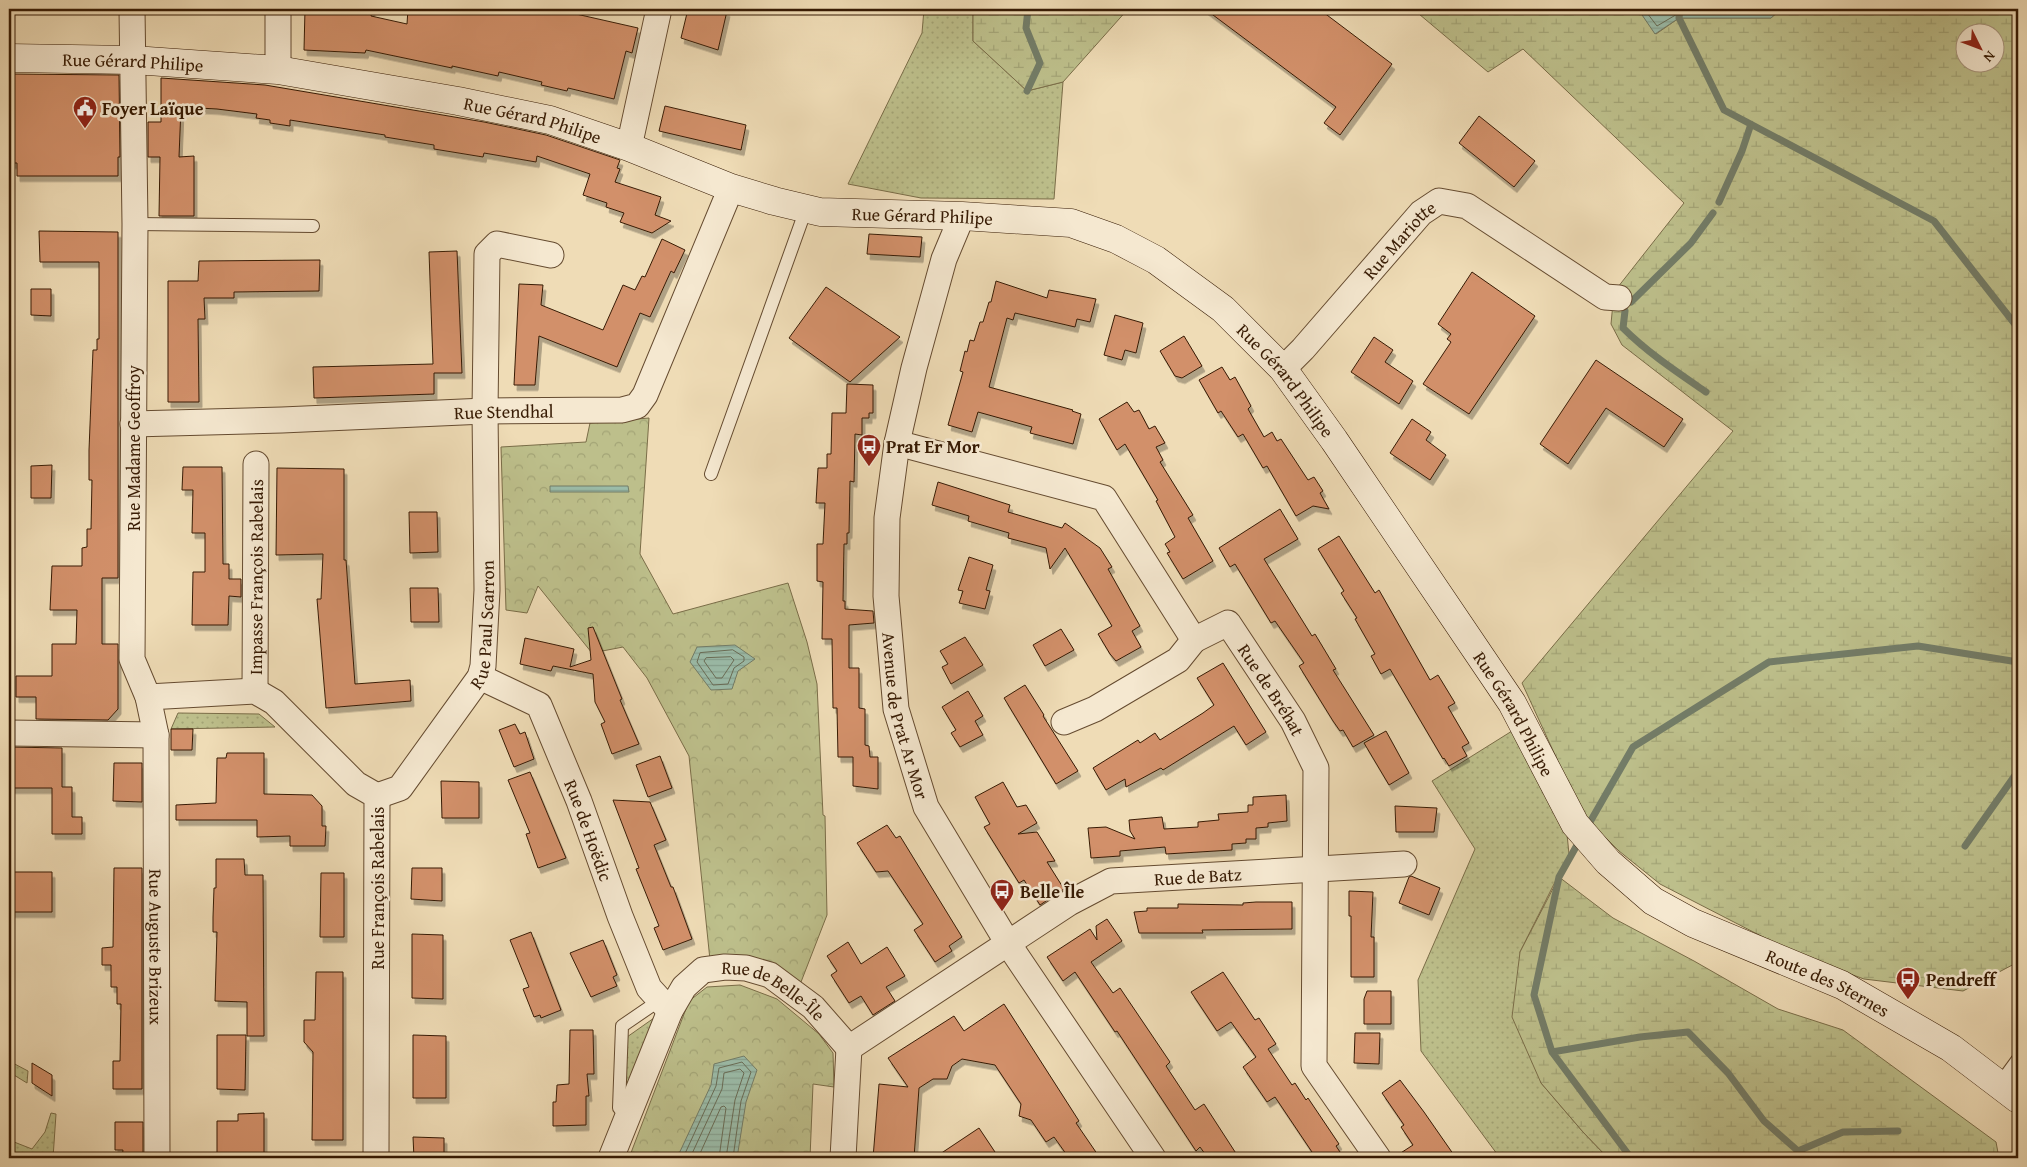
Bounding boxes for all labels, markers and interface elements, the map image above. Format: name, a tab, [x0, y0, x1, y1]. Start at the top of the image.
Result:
north arrow	[1954, 22, 2004, 72]
street label: Rue Gérard Philipe	[62, 45, 204, 78]
text: N	[1979, 47, 2000, 67]
street label: Rue Gérard Philipe	[461, 89, 605, 150]
public building icon: Foyer Laïque	[72, 95, 98, 129]
place label: Foyer Laïque	[102, 95, 204, 122]
street label: Rue Mariotte	[1356, 193, 1441, 285]
street label: Rue Gérard Philipe	[851, 199, 994, 231]
street label: Rue Gérard Philipe	[1231, 317, 1341, 443]
street label: Rue Madame Geoffroy	[120, 365, 147, 531]
street label: Rue Stendhal	[453, 397, 554, 426]
bus stop icon: Prat Er Mor	[856, 433, 882, 467]
place label: Prat Er Mor	[886, 433, 980, 460]
street label: Impasse François Rabelais	[242, 479, 269, 675]
street label: Rue Paul Scarron	[462, 560, 501, 694]
street label: Avenue de Prat Ar Mor	[876, 631, 937, 803]
street label: Rue de Bréhat	[1232, 638, 1312, 741]
street label: Rue Gérard Philipe	[1467, 645, 1561, 781]
street label: Rue de Hoëdic	[558, 775, 620, 885]
street label: Rue François Rabelais	[364, 807, 391, 969]
street label: Rue de Batz	[1153, 860, 1242, 892]
street label: Rue Auguste Brizeux	[143, 869, 170, 1026]
bus stop icon: Belle Île	[989, 878, 1015, 912]
place label: Belle Île	[1020, 878, 1085, 905]
street label: Route des Sternes	[1762, 941, 1895, 1023]
street label: Rue de Belle-Île	[721, 953, 832, 1026]
bus stop icon: Pendreff	[1895, 966, 1921, 1000]
place label: Pendreff	[1926, 966, 1998, 993]

